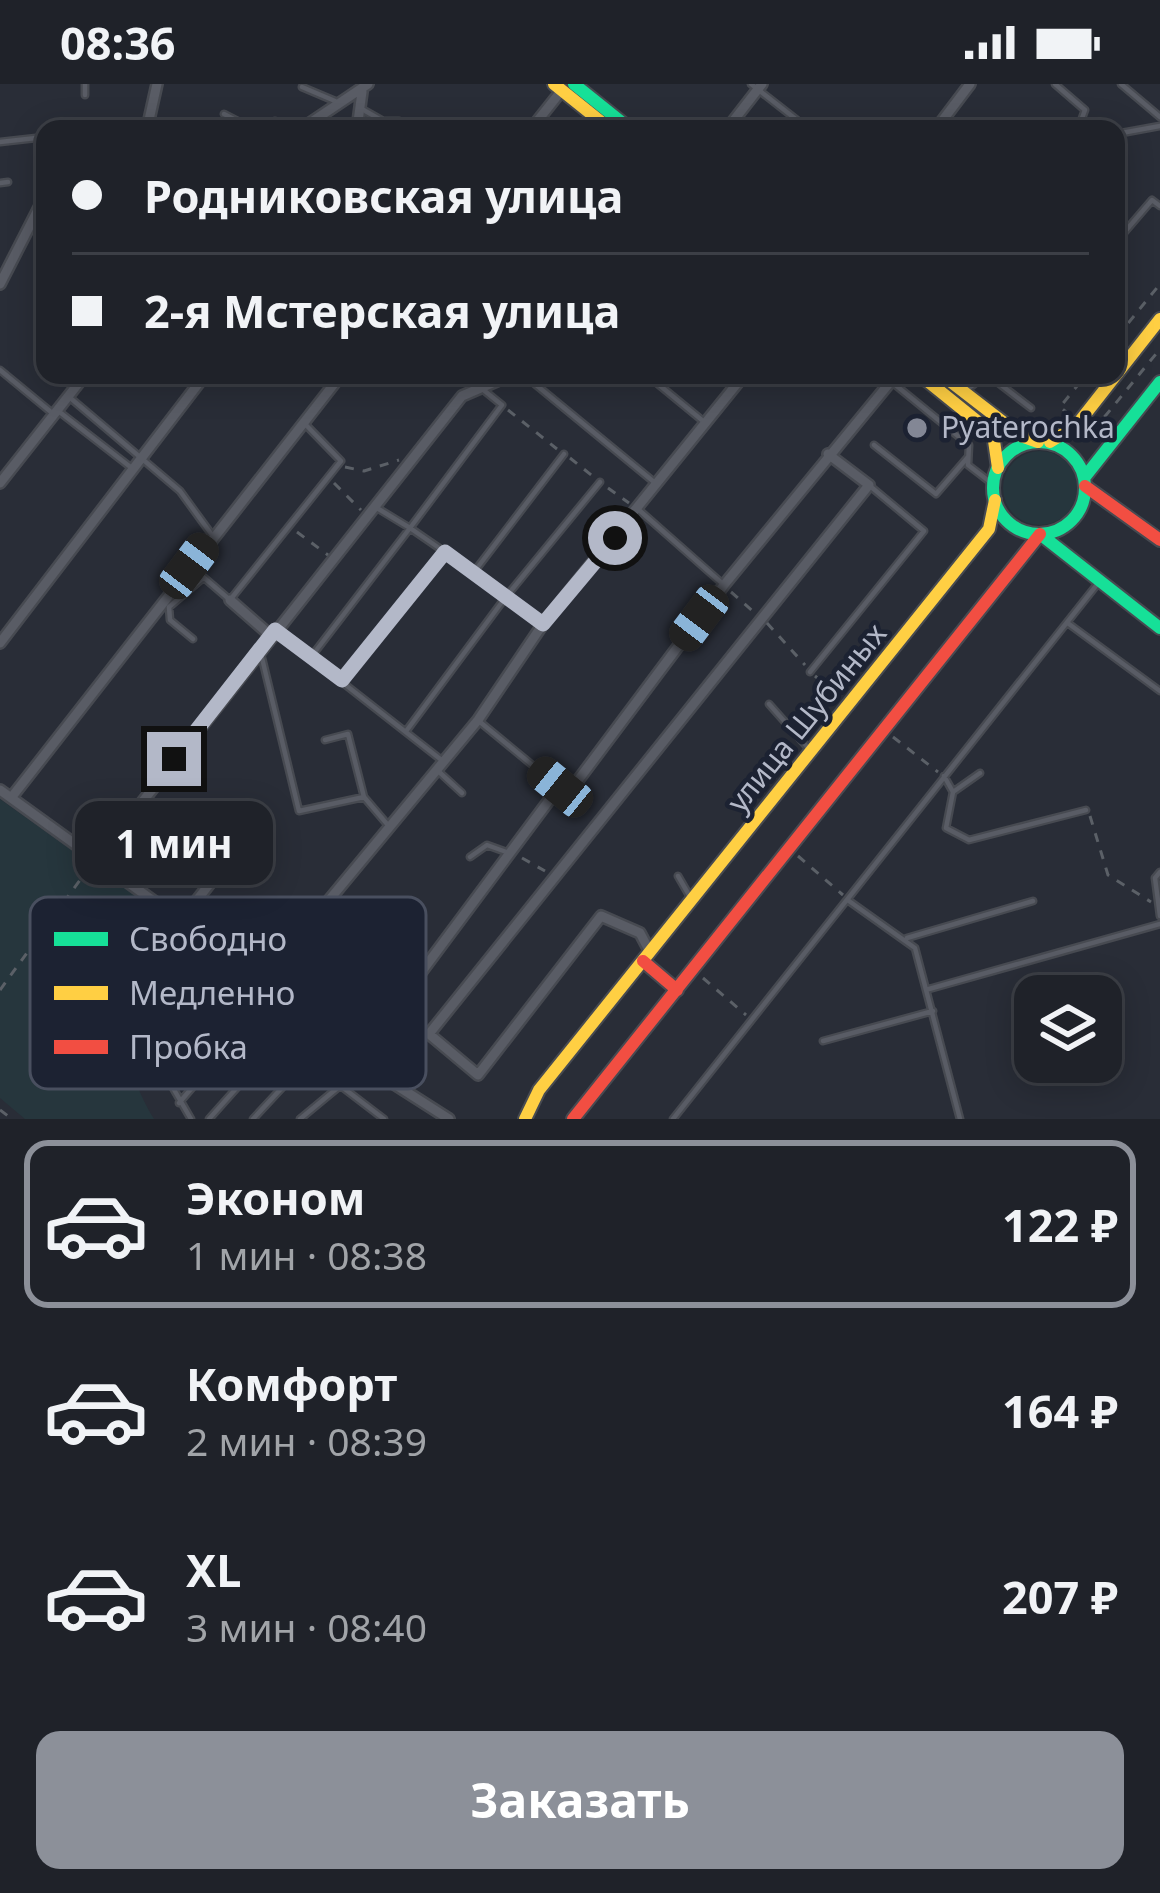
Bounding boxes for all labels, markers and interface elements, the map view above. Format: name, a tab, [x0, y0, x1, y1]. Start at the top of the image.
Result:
text: 08:36	[60, 12, 176, 73]
text: Родниковская улица	[144, 165, 623, 226]
text: 2-я Мстерская улица	[144, 280, 620, 341]
place label: Pyaterochka	[941, 406, 1115, 447]
marker: Pyaterochka	[904, 415, 930, 441]
route start	[588, 511, 642, 565]
car	[153, 526, 225, 606]
car	[663, 578, 735, 658]
street label: улица Шубиных	[717, 613, 895, 820]
route end	[147, 732, 201, 786]
car	[521, 750, 599, 824]
callout: 1 мин	[75, 801, 273, 885]
text: 1 мин	[116, 816, 232, 869]
legend	[30, 897, 426, 1089]
text: Свободно	[129, 916, 287, 961]
text: Медленно	[129, 970, 295, 1015]
map controls	[1014, 975, 1122, 1083]
button: layers	[1014, 975, 1122, 1083]
text: Пробка	[129, 1024, 248, 1069]
text: Эконом	[186, 1167, 365, 1228]
icon: car	[42, 1170, 150, 1278]
text: 122 ₽	[1002, 1194, 1118, 1255]
text: 1 мин · 08:38	[186, 1228, 427, 1281]
text: Комфорт	[186, 1353, 397, 1414]
icon: car	[42, 1356, 150, 1464]
text: 164 ₽	[1002, 1380, 1118, 1441]
text: 2 мин · 08:39	[186, 1414, 427, 1467]
text: XL	[186, 1539, 241, 1600]
icon: car	[42, 1542, 150, 1650]
text: 207 ₽	[1002, 1566, 1118, 1627]
text: 3 мин · 08:40	[186, 1600, 427, 1653]
button: Заказать	[36, 1731, 1124, 1869]

